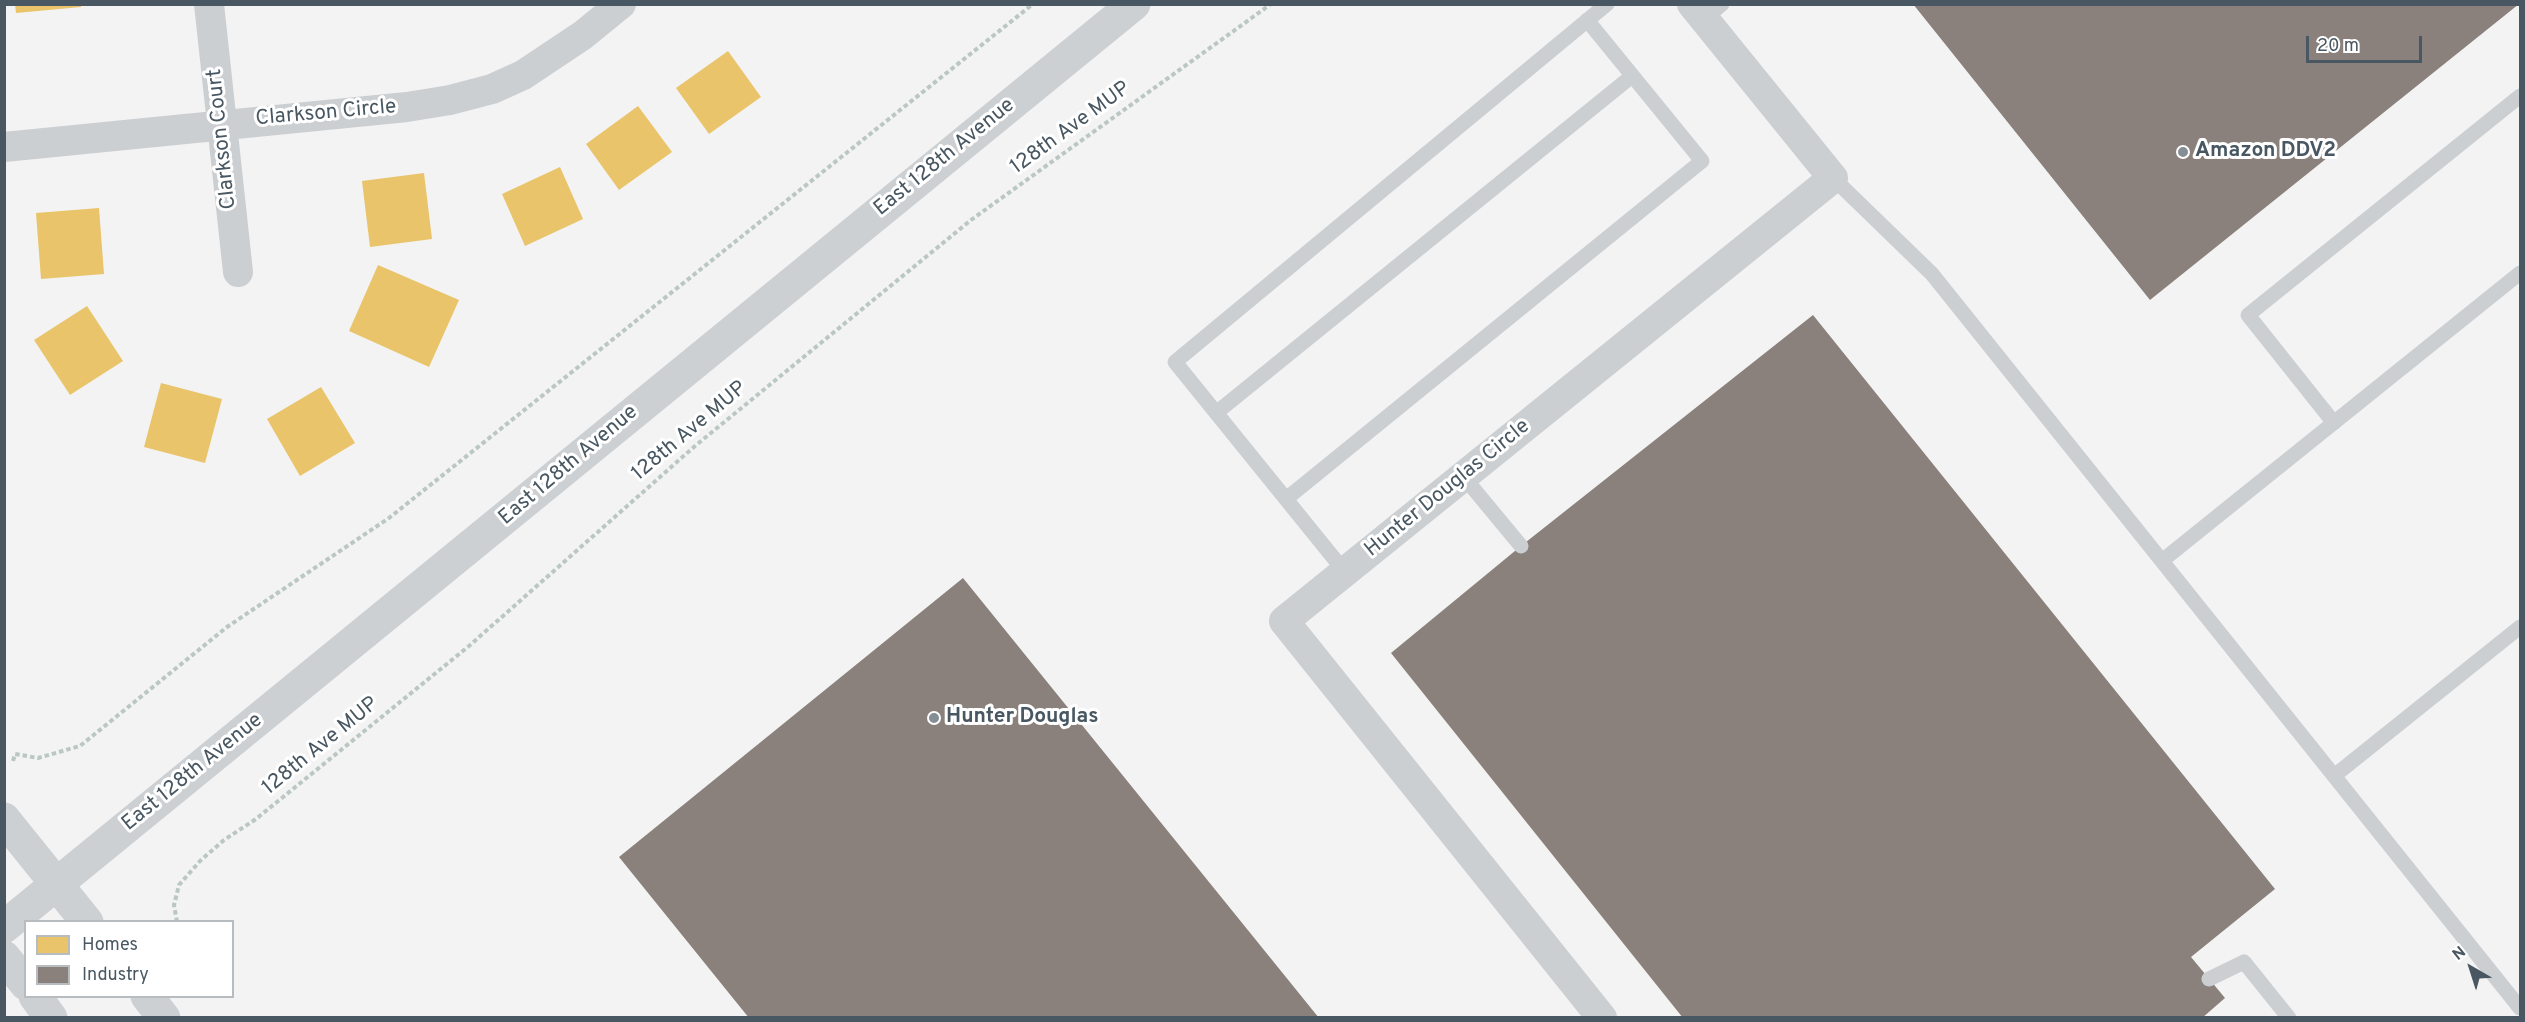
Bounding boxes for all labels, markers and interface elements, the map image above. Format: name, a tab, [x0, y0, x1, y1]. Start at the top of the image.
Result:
scale bar	[2309, 24, 2424, 62]
text: 20 m	[2317, 35, 2359, 58]
street label: Clarkson Court	[203, 68, 243, 210]
street label: 128th Ave MUP	[1006, 77, 1136, 181]
street label: East 128th Avenue	[870, 94, 1020, 222]
street label: Clarkson Circle	[255, 95, 397, 133]
place label: Amazon DDV2	[2195, 139, 2336, 165]
marker: Amazon DDV2	[2176, 145, 2190, 159]
street label: 128th Ave MUP	[627, 377, 753, 487]
street label: East 128th Avenue	[494, 401, 644, 531]
street label: Hunter Douglas Circle	[1360, 415, 1536, 563]
street label: 128th Ave MUP	[258, 692, 384, 802]
place label: Hunter Douglas	[946, 705, 1099, 731]
street label: East 128th Avenue	[118, 709, 268, 837]
marker: Hunter Douglas	[927, 711, 941, 725]
legend	[24, 920, 234, 998]
text: Homes	[82, 934, 138, 957]
north arrow	[2441, 938, 2501, 998]
text: N	[2449, 943, 2470, 965]
text: Industry	[82, 964, 149, 987]

